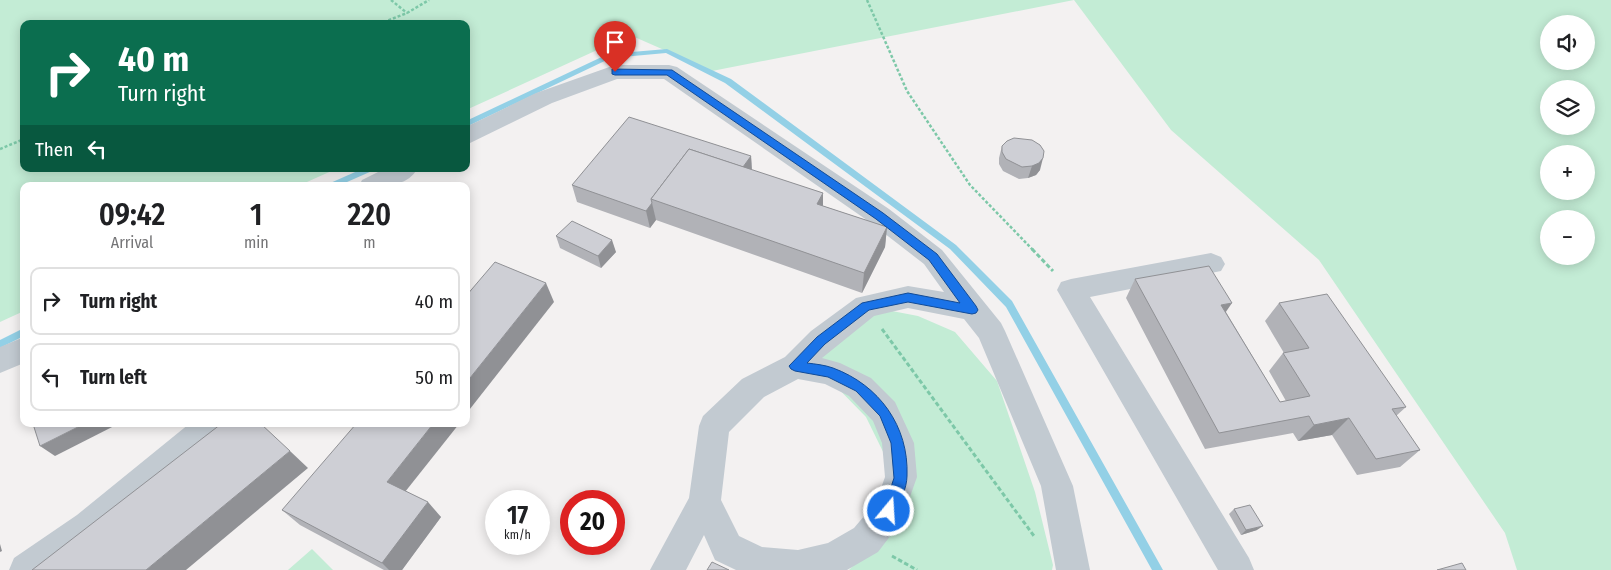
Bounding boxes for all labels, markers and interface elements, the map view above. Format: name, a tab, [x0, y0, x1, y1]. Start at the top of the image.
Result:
map controls	[1540, 15, 1595, 265]
button: sound	[1540, 15, 1595, 70]
pin	[594, 21, 636, 72]
icon: arrive	[601, 28, 629, 56]
text: 40 m	[118, 38, 189, 80]
icon: right	[35, 40, 100, 105]
text: Turn right	[118, 80, 206, 107]
button: layers	[1540, 80, 1595, 135]
icon: left	[83, 135, 111, 163]
text: Then	[35, 138, 73, 161]
button: +	[1540, 145, 1595, 200]
text: 09:42	[99, 197, 165, 233]
text: 1	[250, 197, 263, 233]
text: 220	[347, 197, 391, 233]
button: −	[1540, 210, 1595, 265]
text: Arrival	[111, 233, 153, 252]
text: min	[244, 233, 269, 252]
text: m	[363, 233, 376, 252]
icon: right	[37, 287, 65, 315]
text: Turn right	[80, 290, 157, 313]
text: 40 m	[415, 290, 453, 313]
icon: left	[37, 363, 65, 391]
text: Turn left	[80, 366, 147, 389]
text: 50 m	[415, 366, 453, 389]
position arrow	[862, 484, 914, 536]
speed limit sign: 20	[560, 490, 625, 555]
text: 17	[507, 501, 528, 531]
text: km/h	[504, 528, 531, 542]

